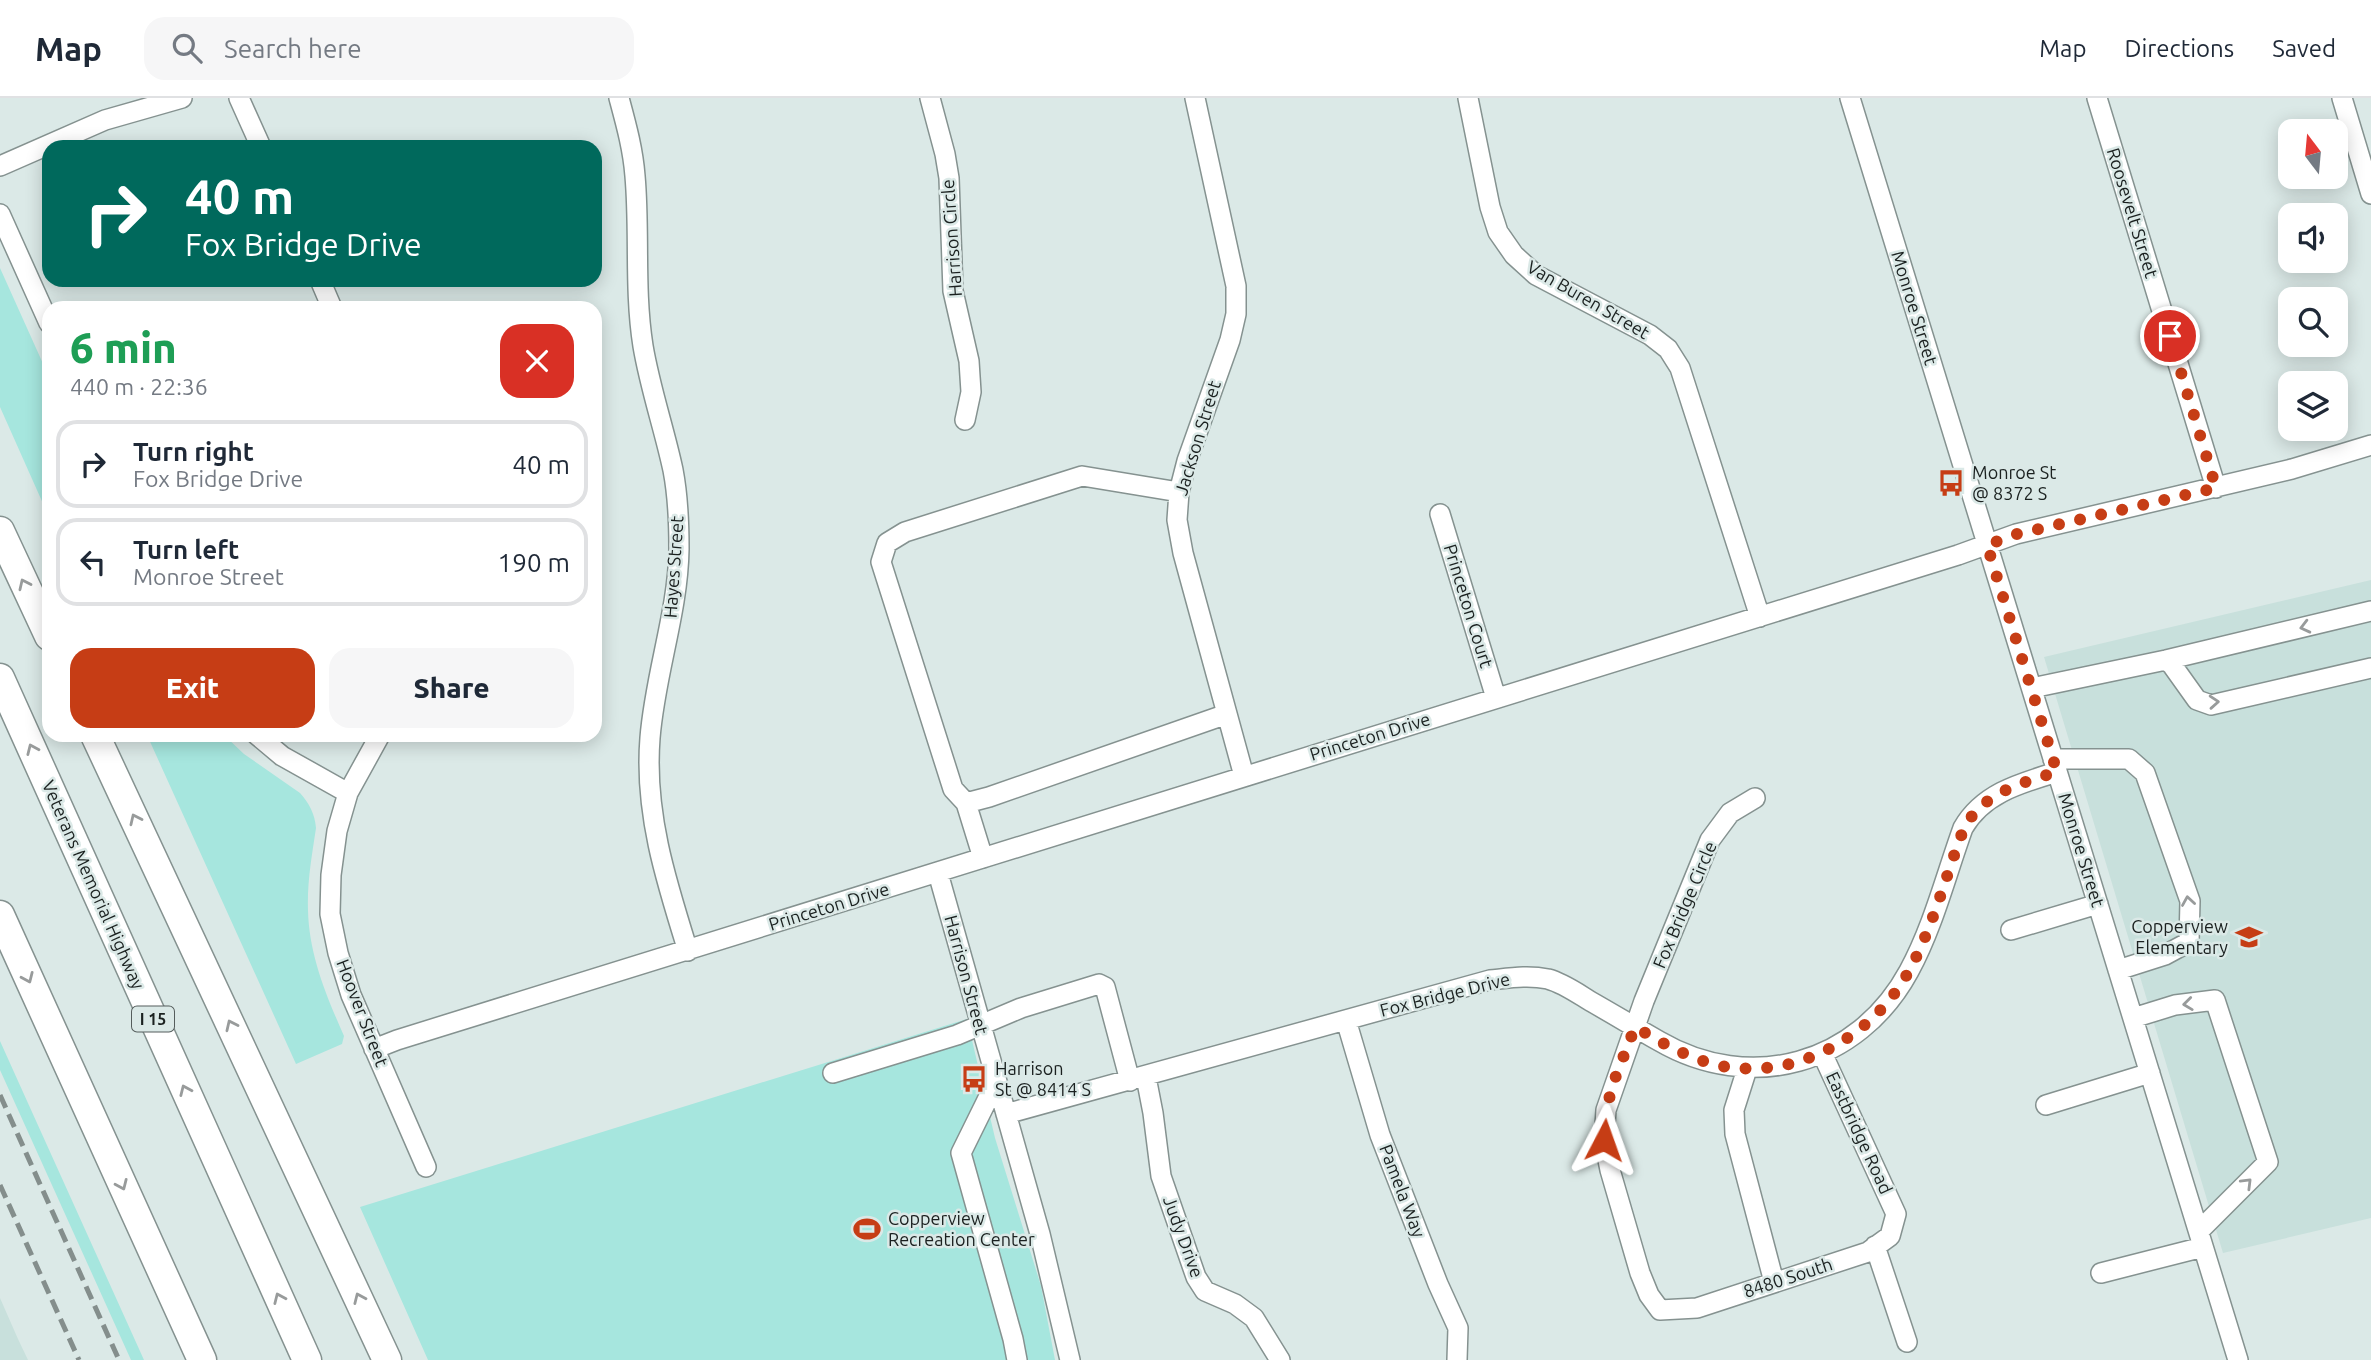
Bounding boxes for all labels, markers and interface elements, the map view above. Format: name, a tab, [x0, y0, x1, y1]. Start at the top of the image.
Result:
search box	[144, 17, 634, 80]
icon: search	[168, 29, 206, 67]
text: Map	[35, 30, 102, 67]
text: Search here	[224, 34, 362, 63]
text: Map	[2039, 35, 2086, 62]
text: Directions	[2124, 35, 2234, 62]
text: Saved	[2272, 35, 2336, 62]
north arrow	[2278, 119, 2348, 189]
map controls	[2278, 119, 2348, 441]
street label: Roosevelt Street	[2104, 145, 2162, 280]
icon: right	[70, 168, 161, 259]
text: 40 m	[185, 168, 294, 223]
street label: Harrison Circle	[937, 179, 965, 298]
button: sound	[2278, 203, 2348, 273]
text: Fox Bridge Drive	[185, 226, 422, 262]
street label: Monroe Street	[1888, 248, 1942, 367]
street label: Van Buren Street	[1524, 256, 1653, 342]
button: search	[2278, 287, 2348, 357]
pin	[2140, 306, 2200, 366]
icon: arrive	[2151, 317, 2189, 355]
text: 6 min	[70, 324, 177, 371]
button: close	[500, 324, 574, 398]
button: layers	[2278, 371, 2348, 441]
text: 440 m · 22:36	[70, 374, 208, 399]
street label: Jackson Street	[1170, 378, 1224, 497]
text: Turn right	[133, 437, 254, 466]
icon: right	[74, 445, 112, 483]
text: 40 m	[512, 450, 570, 479]
place label: Monroe St @ 8372 S	[1972, 462, 2056, 503]
text: Fox Bridge Drive	[133, 466, 303, 491]
bus stop icon: Monroe St @ 8372 S	[1936, 468, 1966, 498]
street label: Hayes Street	[659, 515, 687, 619]
text: Turn left	[133, 535, 239, 564]
street label: Princeton Court	[1441, 541, 1497, 670]
icon: left	[74, 543, 112, 581]
text: 190 m	[498, 548, 570, 577]
text: Monroe Street	[133, 564, 284, 589]
one-way arrow	[19, 579, 33, 591]
one-way arrow	[2299, 619, 2311, 633]
button: Exit	[70, 648, 315, 728]
button: Share	[329, 648, 574, 728]
one-way arrow	[2209, 695, 2220, 710]
street label: Princeton Drive	[1307, 708, 1432, 764]
one-way arrow	[26, 744, 40, 756]
street label: Veterans Memorial Highway	[39, 777, 149, 992]
street label: Monroe Street	[2055, 790, 2109, 909]
one-way arrow	[129, 814, 143, 826]
street label: Fox Bridge Circle	[1648, 838, 1720, 971]
street label: Princeton Drive	[766, 878, 891, 934]
one-way arrow	[2181, 895, 2196, 907]
street label: Harrison Street	[941, 913, 993, 1037]
place label: Copperview Elementary	[2131, 916, 2228, 957]
school or university icon: Copperview Elementary	[2234, 922, 2264, 952]
street label: Hoover Street	[333, 956, 393, 1069]
street label: Fox Bridge Drive	[1378, 968, 1512, 1020]
one-way arrow	[20, 970, 34, 983]
one-way arrow	[2182, 996, 2194, 1011]
road number: I 15	[132, 1007, 174, 1032]
one-way arrow	[226, 1020, 240, 1032]
place label: Harrison St @ 8414 S	[995, 1058, 1091, 1099]
bus stop icon: Harrison St @ 8414 S	[959, 1064, 989, 1094]
street label: Eastbridge Road	[1823, 1068, 1897, 1197]
one-way arrow	[179, 1085, 193, 1097]
position arrow	[1567, 1103, 1641, 1177]
street label: Pamela Way	[1376, 1141, 1430, 1240]
one-way arrow	[114, 1178, 128, 1190]
one-way arrow	[2239, 1179, 2251, 1191]
street label: Judy Drive	[1160, 1193, 1208, 1280]
place label: Copperview Recreation Center	[888, 1208, 1035, 1249]
sports icon: Copperview Recreation Center	[852, 1214, 882, 1244]
street label: 8480 South	[1741, 1253, 1835, 1301]
one-way arrow	[273, 1293, 287, 1305]
one-way arrow	[353, 1293, 367, 1305]

